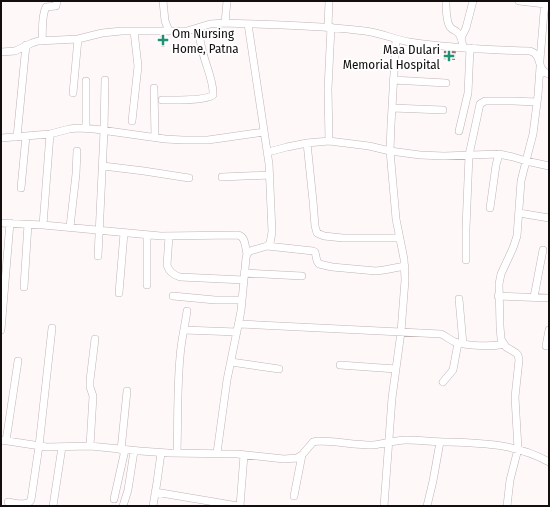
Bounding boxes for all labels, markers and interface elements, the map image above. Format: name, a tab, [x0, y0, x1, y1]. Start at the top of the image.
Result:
place label: Om Nursing Home, Patna	[172, 26, 239, 56]
marker: Om Nursing Home, Patna	[157, 34, 169, 46]
place label: Maa Dulari Memorial Hospital	[343, 42, 441, 72]
marker: Maa Dulari Memorial Hospital	[443, 50, 455, 62]

